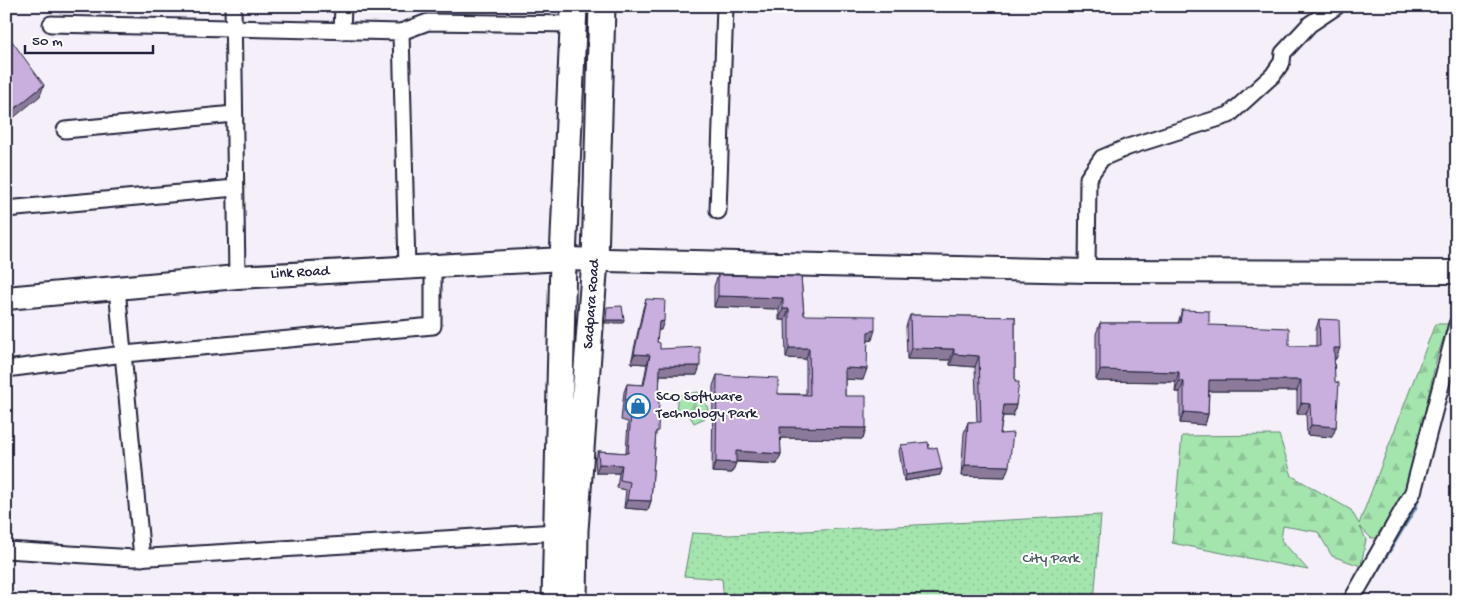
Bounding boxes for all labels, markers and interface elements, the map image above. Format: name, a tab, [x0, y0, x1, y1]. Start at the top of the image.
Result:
scale bar	[25, 22, 152, 54]
text: 50 m	[32, 33, 63, 51]
street label: Sadpara Road	[580, 257, 604, 349]
street label: Link Road	[270, 262, 331, 284]
place label: SCO Software Technology Park	[655, 388, 758, 423]
shop icon: SCO Software Technology Park	[625, 393, 651, 419]
park label: City Park	[1022, 550, 1081, 568]

